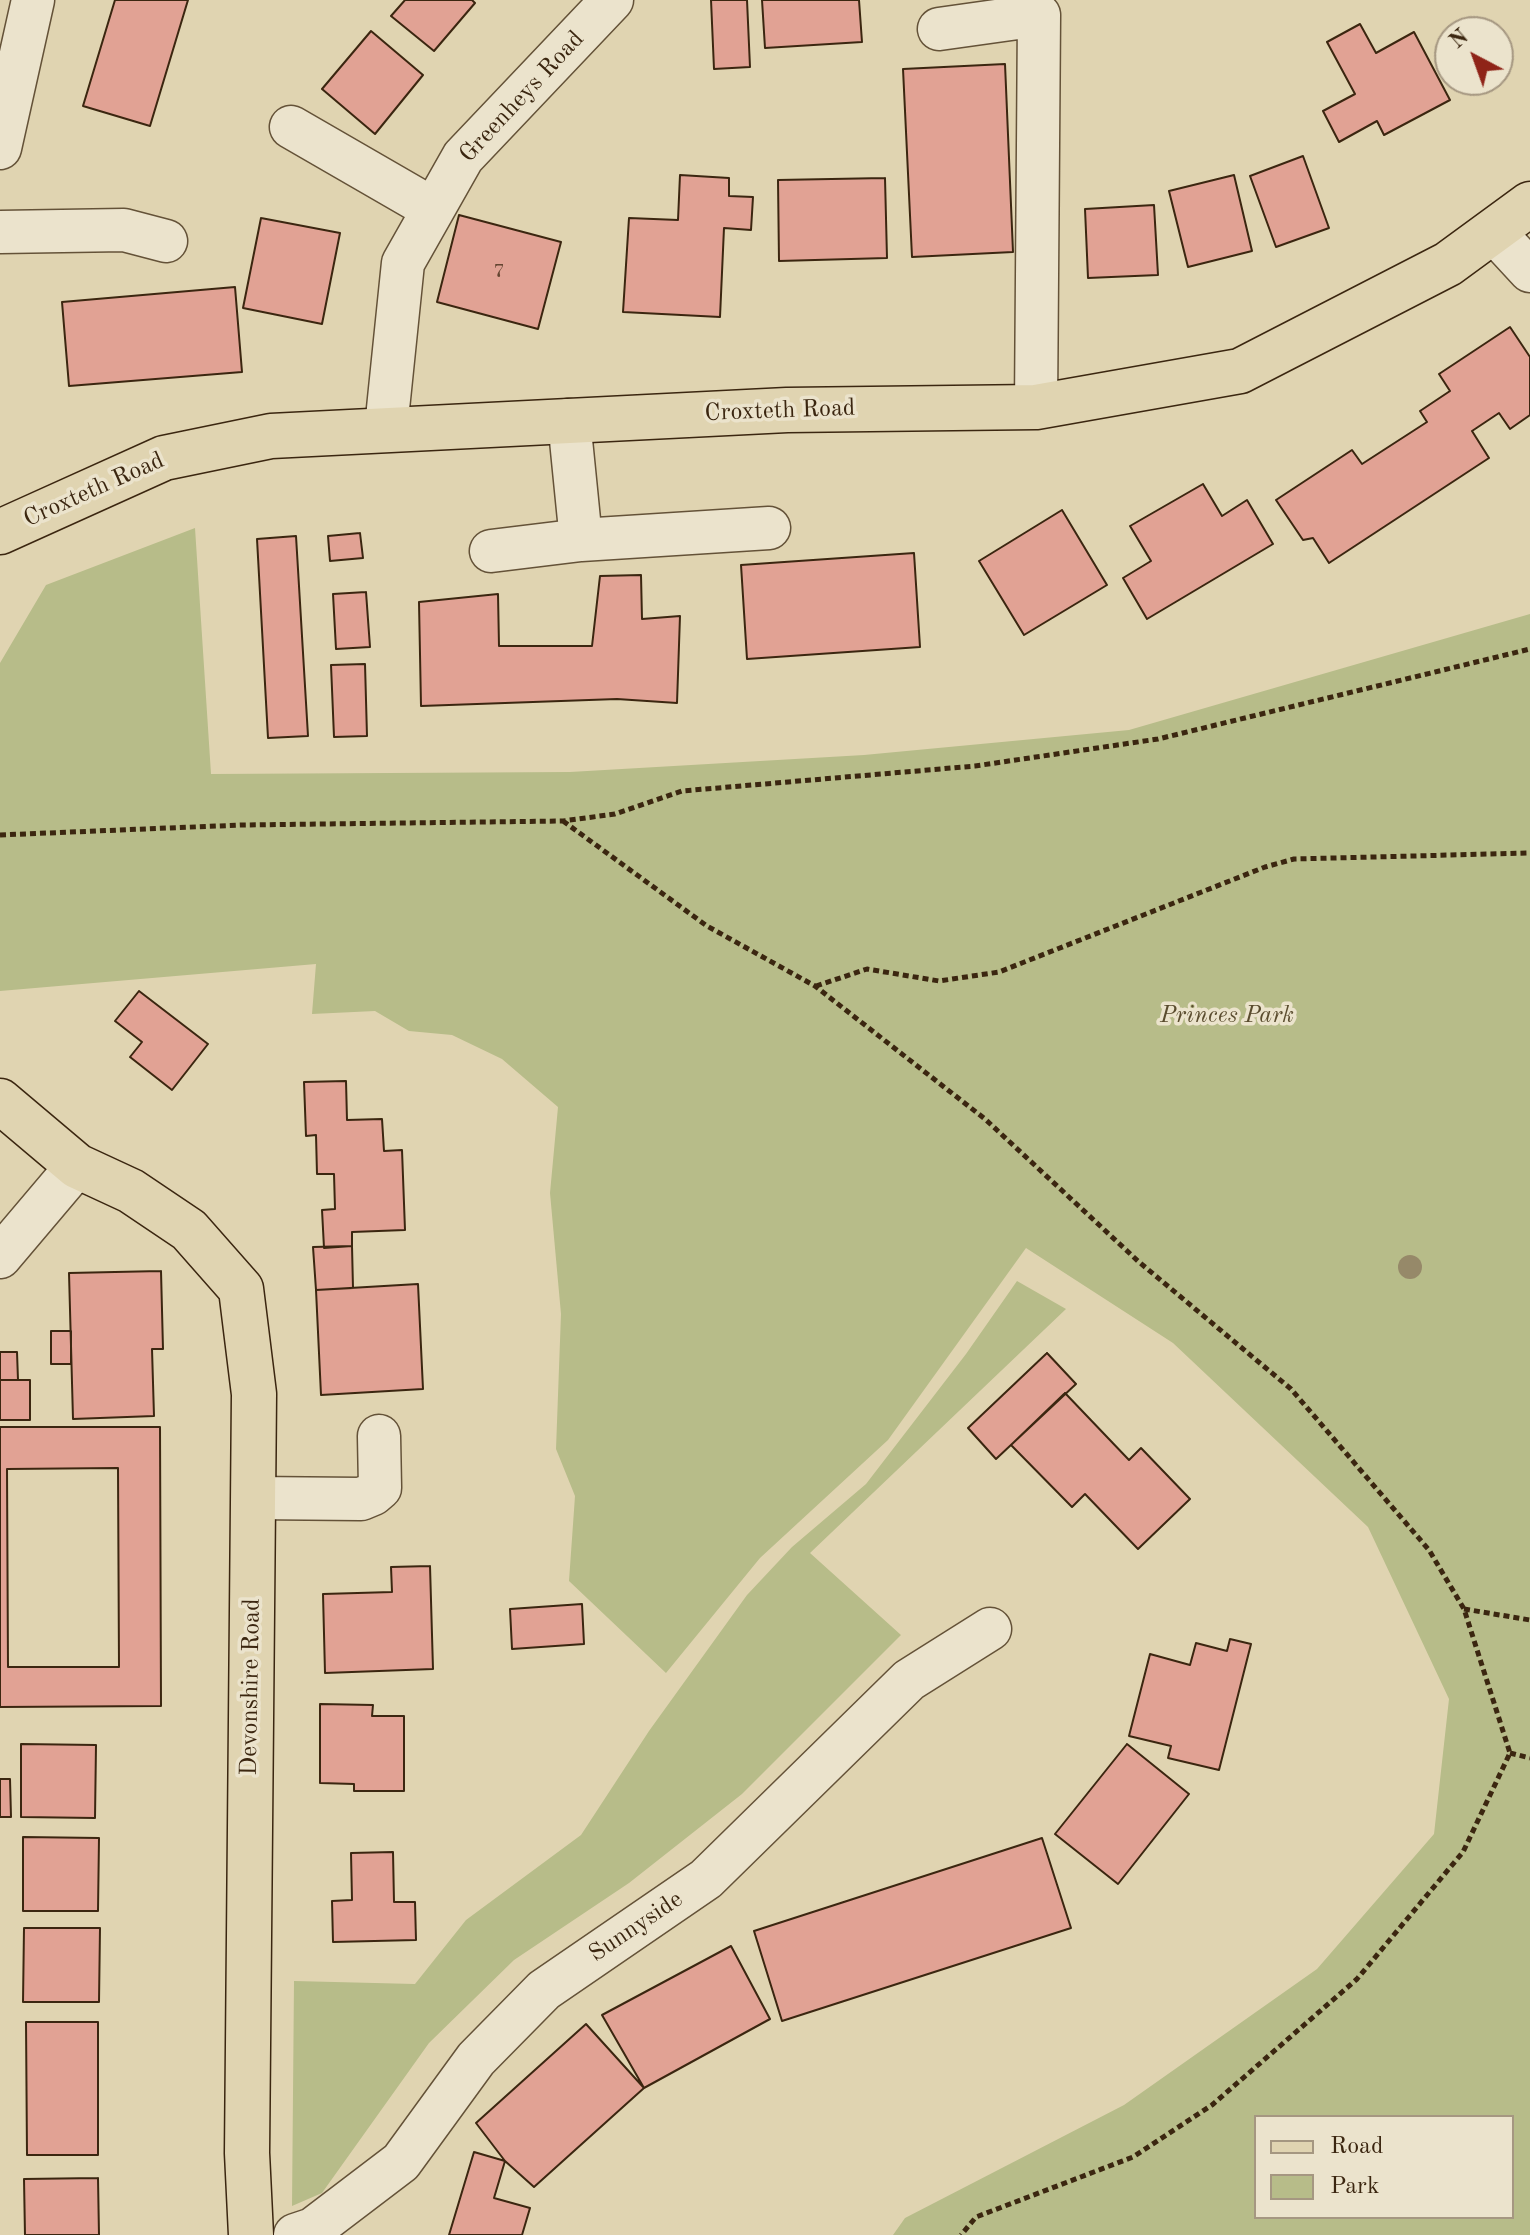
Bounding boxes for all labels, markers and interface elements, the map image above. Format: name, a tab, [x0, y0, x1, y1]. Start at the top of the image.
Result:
north arrow	[1434, 16, 1514, 96]
street label: Greenheys Road	[454, 25, 590, 169]
text: N	[1446, 26, 1473, 53]
house number: 7	[493, 260, 505, 284]
street label: Croxteth Road	[704, 394, 856, 428]
street label: Croxteth Road	[19, 446, 169, 534]
park label: Princes Park	[1160, 1002, 1294, 1030]
street label: Devonshire Road	[235, 1598, 267, 1776]
street label: Sunnyside	[584, 1885, 688, 1969]
legend	[1254, 2115, 1514, 2219]
text: Road	[1330, 2135, 1383, 2159]
text: Park	[1330, 2175, 1379, 2199]

